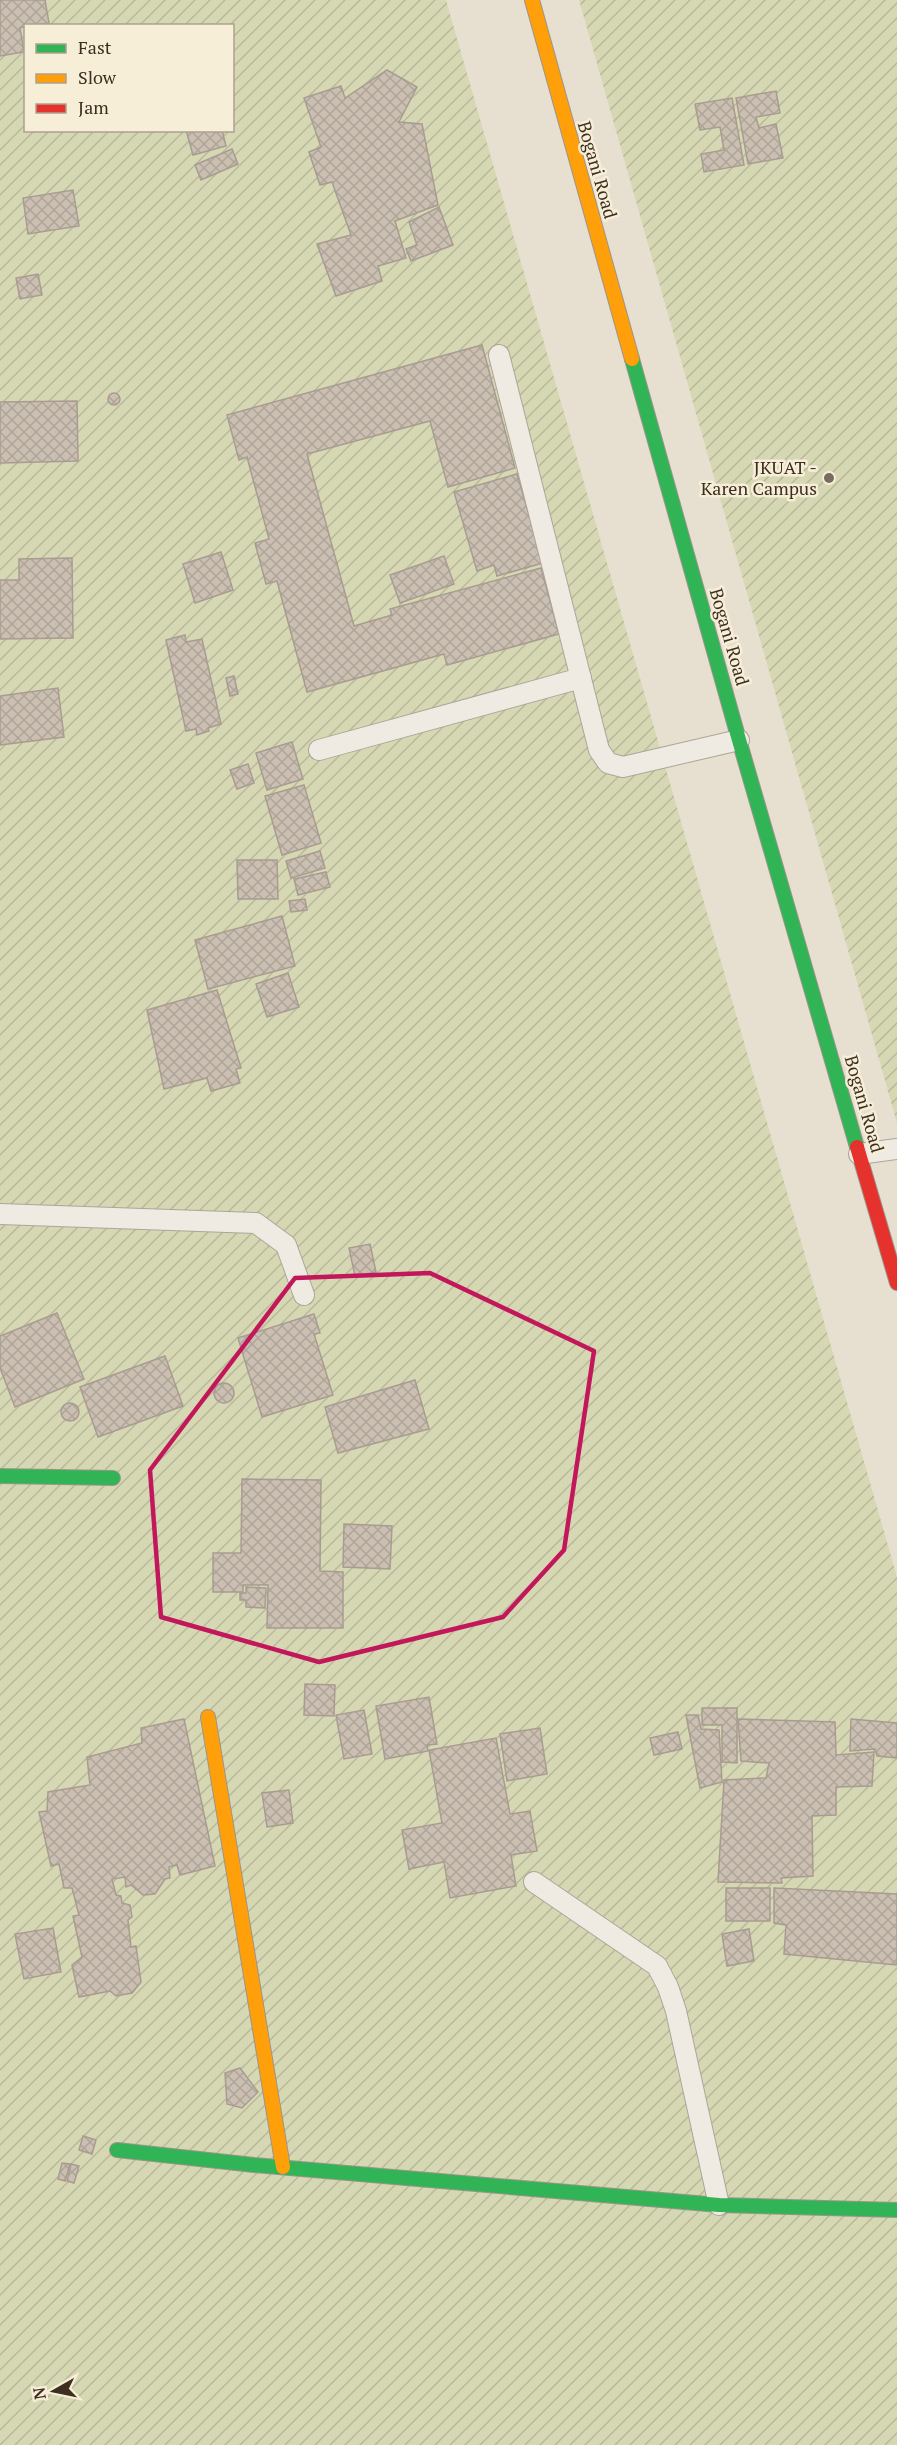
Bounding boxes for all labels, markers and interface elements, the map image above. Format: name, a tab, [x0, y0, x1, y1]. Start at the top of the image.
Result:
legend	[24, 24, 234, 132]
text: Fast	[78, 35, 112, 59]
text: Slow	[78, 65, 117, 89]
text: Jam	[78, 95, 109, 119]
street label: Bogani Road	[573, 118, 623, 221]
place label: JKUAT - Karen Campus	[701, 455, 817, 500]
marker: JKUAT - Karen Campus	[822, 471, 836, 485]
street label: Bogani Road	[705, 585, 755, 688]
street label: Bogani Road	[840, 1052, 890, 1155]
north arrow	[24, 2361, 84, 2421]
text: N	[27, 2386, 51, 2401]

